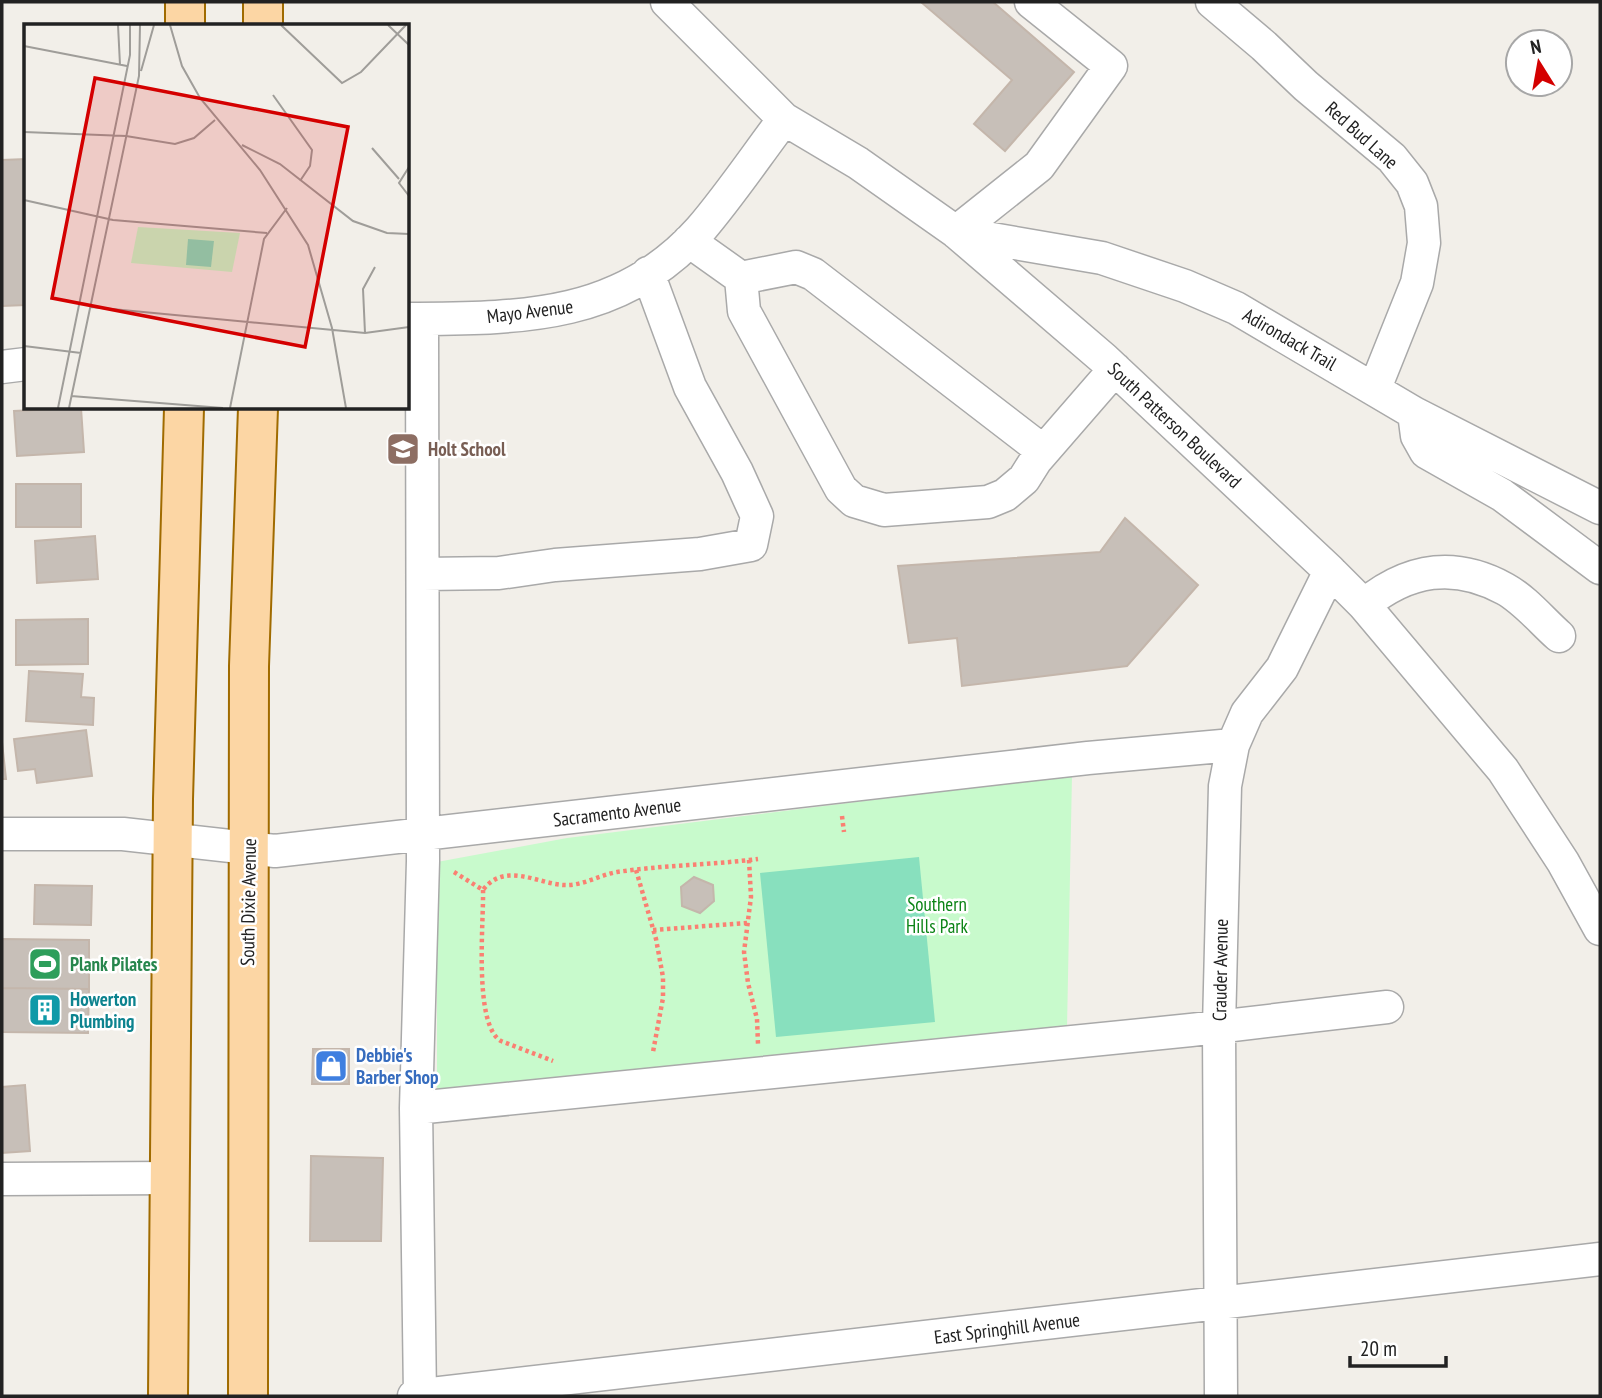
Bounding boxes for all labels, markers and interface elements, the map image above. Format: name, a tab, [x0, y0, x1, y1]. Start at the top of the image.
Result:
inset map	[24, 24, 410, 410]
north arrow	[1504, 28, 1574, 98]
text: N	[1528, 34, 1543, 59]
street label: Red Bud Lane	[1321, 96, 1403, 174]
street label: Mayo Avenue	[486, 294, 575, 328]
street label: Adirondack Trail	[1239, 303, 1342, 376]
street label: South Patterson Boulevard	[1103, 357, 1247, 493]
school or university icon: Holt School	[384, 430, 422, 468]
place label: Holt School	[428, 437, 506, 461]
street label: Sacramento Avenue	[552, 792, 682, 832]
street label: South Dixie Avenue	[235, 838, 261, 966]
park label: Southern Hills Park	[906, 892, 969, 938]
street label: Crauder Avenue	[1207, 918, 1233, 1021]
sports icon: Plank Pilates	[26, 945, 64, 983]
place label: Plank Pilates	[70, 952, 158, 976]
place label: Howerton Plumbing	[70, 987, 136, 1033]
building icon: Howerton Plumbing	[26, 991, 64, 1029]
place label: Debbie's Barber Shop	[356, 1043, 439, 1089]
shop icon: Debbie's Barber Shop	[312, 1047, 350, 1085]
street label: East Springhill Avenue	[933, 1307, 1081, 1349]
scale bar	[1350, 1324, 1446, 1368]
text: 20 m	[1360, 1335, 1397, 1362]

